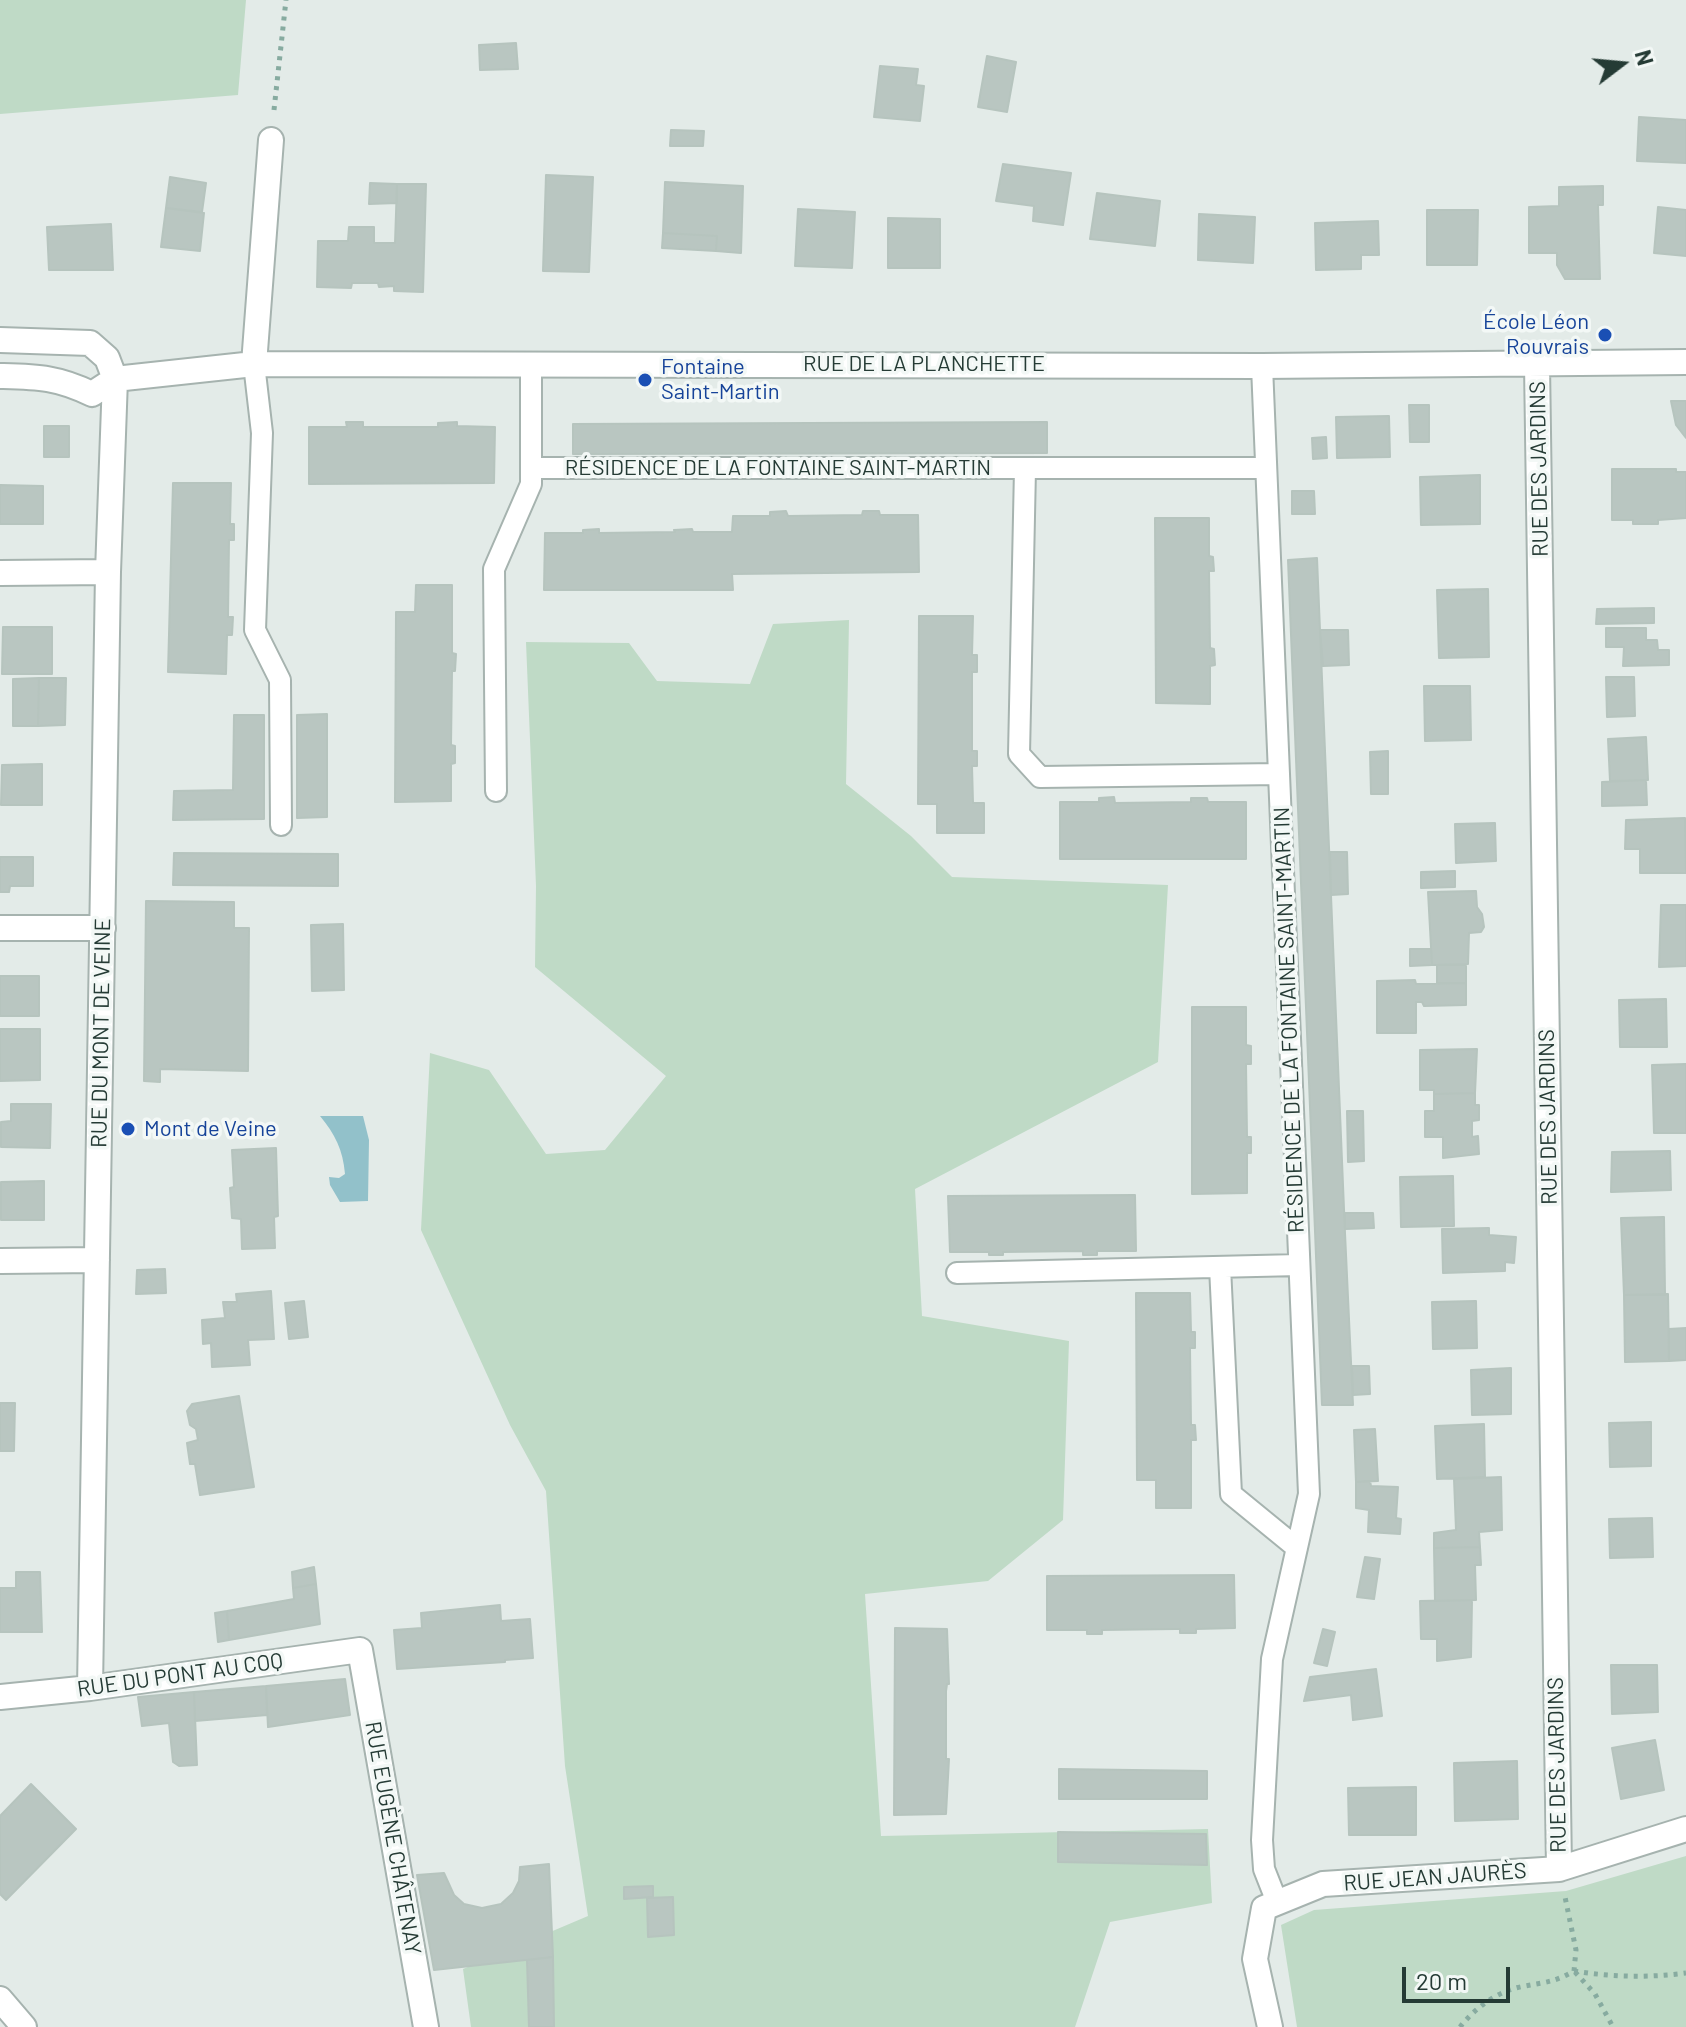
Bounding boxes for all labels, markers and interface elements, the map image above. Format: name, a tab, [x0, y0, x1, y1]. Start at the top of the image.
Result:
north arrow	[1582, 24, 1662, 104]
text: N	[1631, 47, 1660, 68]
place label: École Léon Rouvrais	[1483, 309, 1589, 360]
marker: École Léon Rouvrais	[1596, 326, 1614, 344]
street label: RUE DE LA PLANCHETTE	[803, 351, 1045, 377]
place label: Fontaine Saint-Martin	[661, 354, 780, 406]
marker: Fontaine Saint-Martin	[636, 371, 654, 389]
street label: RUE DES JARDINS	[1524, 381, 1554, 557]
street label: RÉSIDENCE DE LA FONTAINE SAINT-MARTIN	[565, 455, 991, 481]
street label: RÉSIDENCE DE LA FONTAINE SAINT-MARTIN	[1268, 807, 1310, 1233]
street label: RUE DU MONT DE VEINE	[86, 918, 116, 1148]
street label: RUE DES JARDINS	[1533, 1029, 1563, 1205]
place label: Mont de Veine	[144, 1116, 277, 1142]
marker: Mont de Veine	[119, 1120, 137, 1138]
street label: RUE DU PONT AU COQ	[75, 1647, 285, 1703]
street label: RUE DES JARDINS	[1542, 1677, 1572, 1853]
street label: RUE EUGÈNE CHÂTENAY	[359, 1719, 427, 1957]
street label: RUE JEAN JAURÈS	[1342, 1857, 1528, 1897]
scale bar	[1406, 1951, 1514, 2001]
text: 20 m	[1416, 1966, 1467, 1995]

